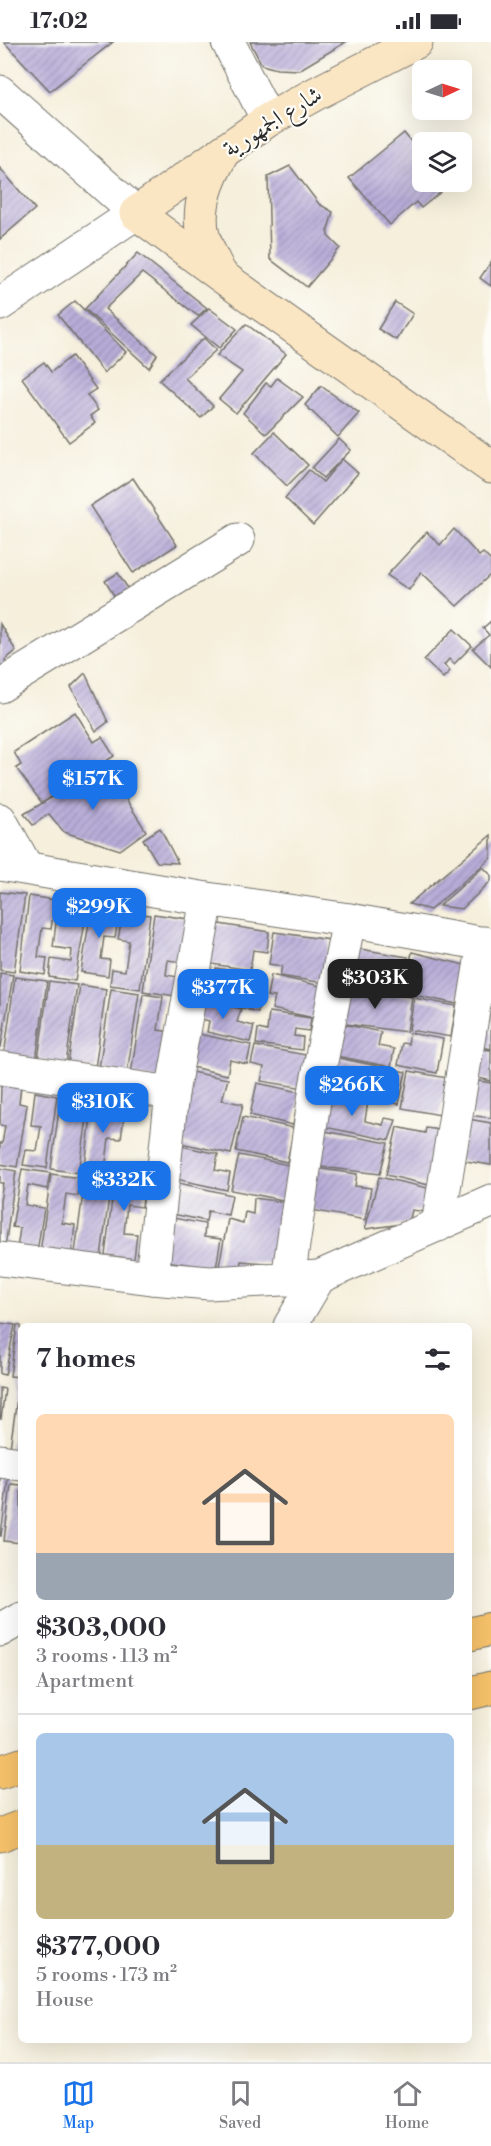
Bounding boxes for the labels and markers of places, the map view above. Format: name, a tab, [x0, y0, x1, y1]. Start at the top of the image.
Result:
pin: $157K	[51, 760, 135, 811]
pin: $299K	[57, 888, 141, 939]
pin: $303K	[333, 959, 417, 1010]
pin: $377K	[181, 969, 265, 1020]
pin: $266K	[310, 1066, 394, 1117]
pin: $310K	[61, 1083, 145, 1134]
pin: $332K	[82, 1161, 166, 1212]

